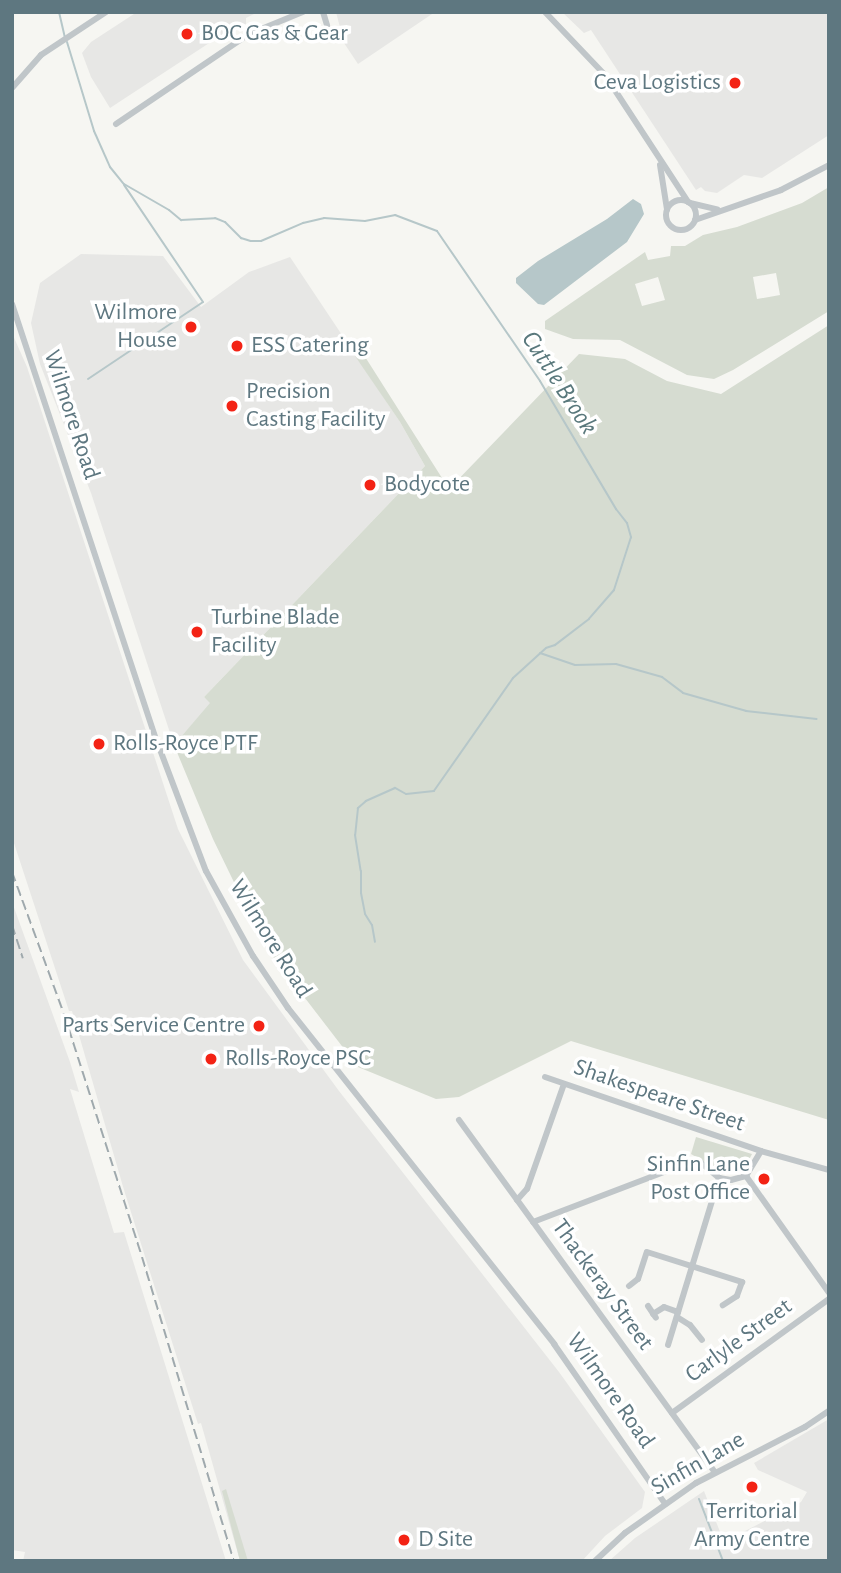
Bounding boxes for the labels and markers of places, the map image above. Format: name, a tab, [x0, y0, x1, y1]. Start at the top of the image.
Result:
place label: BOC Gas & Gear	[201, 20, 348, 48]
marker: BOC Gas & Gear	[179, 26, 195, 42]
place label: Ceva Logistics	[594, 69, 721, 97]
marker: Ceva Logistics	[727, 75, 743, 91]
place label: Wilmore House	[94, 299, 177, 355]
marker: Wilmore House	[183, 319, 199, 335]
place label: ESS Catering	[251, 332, 369, 360]
marker: ESS Catering	[229, 338, 245, 354]
place label: Precision Casting Facility	[246, 378, 385, 434]
marker: Precision Casting Facility	[224, 398, 240, 414]
place label: Bodycote	[384, 471, 470, 499]
marker: Bodycote	[362, 477, 378, 493]
place label: Turbine Blade Facility	[211, 604, 340, 660]
marker: Turbine Blade Facility	[189, 624, 205, 640]
place label: Rolls-Royce PTF	[113, 730, 257, 758]
marker: Rolls-Royce PTF	[91, 736, 107, 752]
place label: Parts Service Centre	[62, 1012, 245, 1040]
marker: Parts Service Centre	[251, 1018, 267, 1034]
place label: Rolls-Royce PSC	[225, 1045, 371, 1073]
marker: Rolls-Royce PSC	[203, 1051, 219, 1067]
place label: Sinfin Lane Post Office	[647, 1151, 750, 1207]
marker: Sinfin Lane Post Office	[756, 1171, 772, 1187]
marker: Territorial Army Centre	[744, 1479, 760, 1495]
place label: Territorial Army Centre	[694, 1498, 810, 1554]
place label: D Site	[418, 1526, 473, 1554]
marker: D Site	[396, 1532, 412, 1548]

